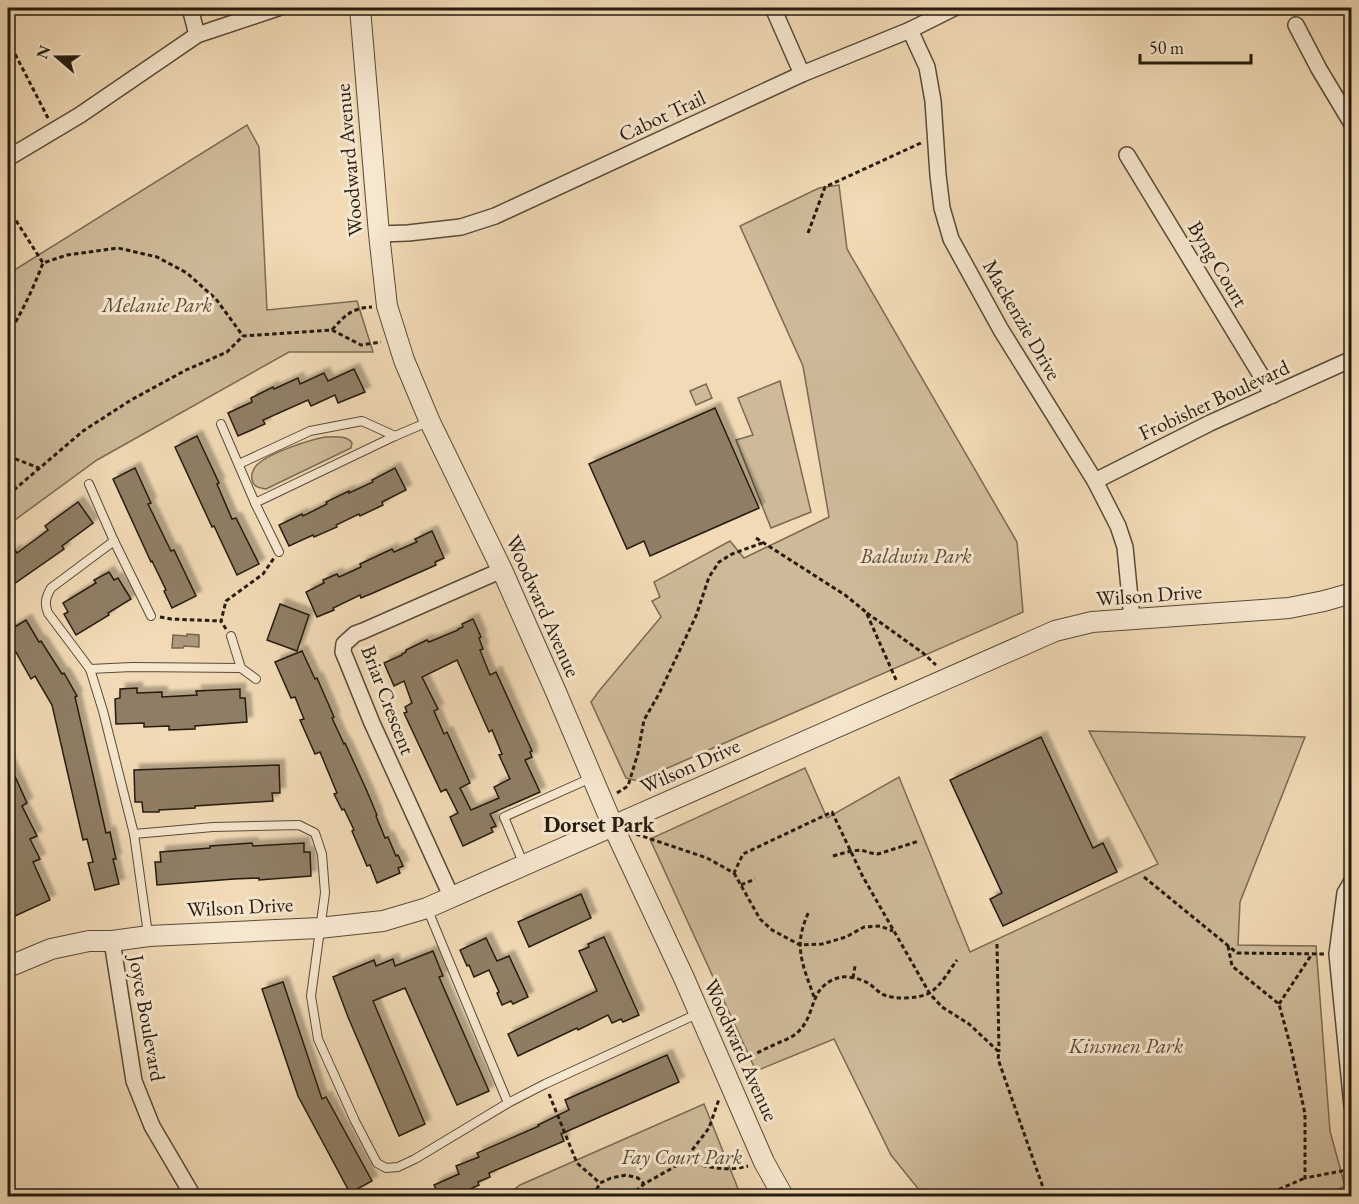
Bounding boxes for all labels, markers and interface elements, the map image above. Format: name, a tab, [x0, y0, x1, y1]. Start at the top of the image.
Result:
north arrow	[27, 27, 87, 87]
scale bar	[1140, 27, 1251, 65]
text: 50 m	[1149, 36, 1184, 59]
text: N	[31, 42, 55, 62]
street label: Woodward Avenue	[328, 83, 369, 237]
street label: Cabot Trail	[614, 84, 710, 147]
street label: Byng Court	[1182, 216, 1255, 312]
street label: Mackenzie Drive	[977, 255, 1068, 385]
park label: Melanie Park	[100, 291, 212, 318]
street label: Frobisher Boulevard	[1134, 353, 1294, 446]
street label: Woodward Avenue	[500, 530, 587, 681]
park label: Baldwin Park	[859, 542, 972, 569]
street label: Wilson Drive	[1095, 577, 1203, 612]
street label: Briar Crescent	[355, 641, 422, 759]
street label: Wilson Drive	[636, 732, 744, 799]
district label: Dorset Park	[543, 810, 656, 839]
street label: Wilson Drive	[186, 890, 294, 923]
street label: Joyce Boulevard	[123, 951, 172, 1084]
street label: Woodward Avenue	[698, 974, 785, 1125]
park label: Kinsmen Park	[1068, 1032, 1184, 1059]
park label: Fay Court Park	[621, 1143, 743, 1170]

